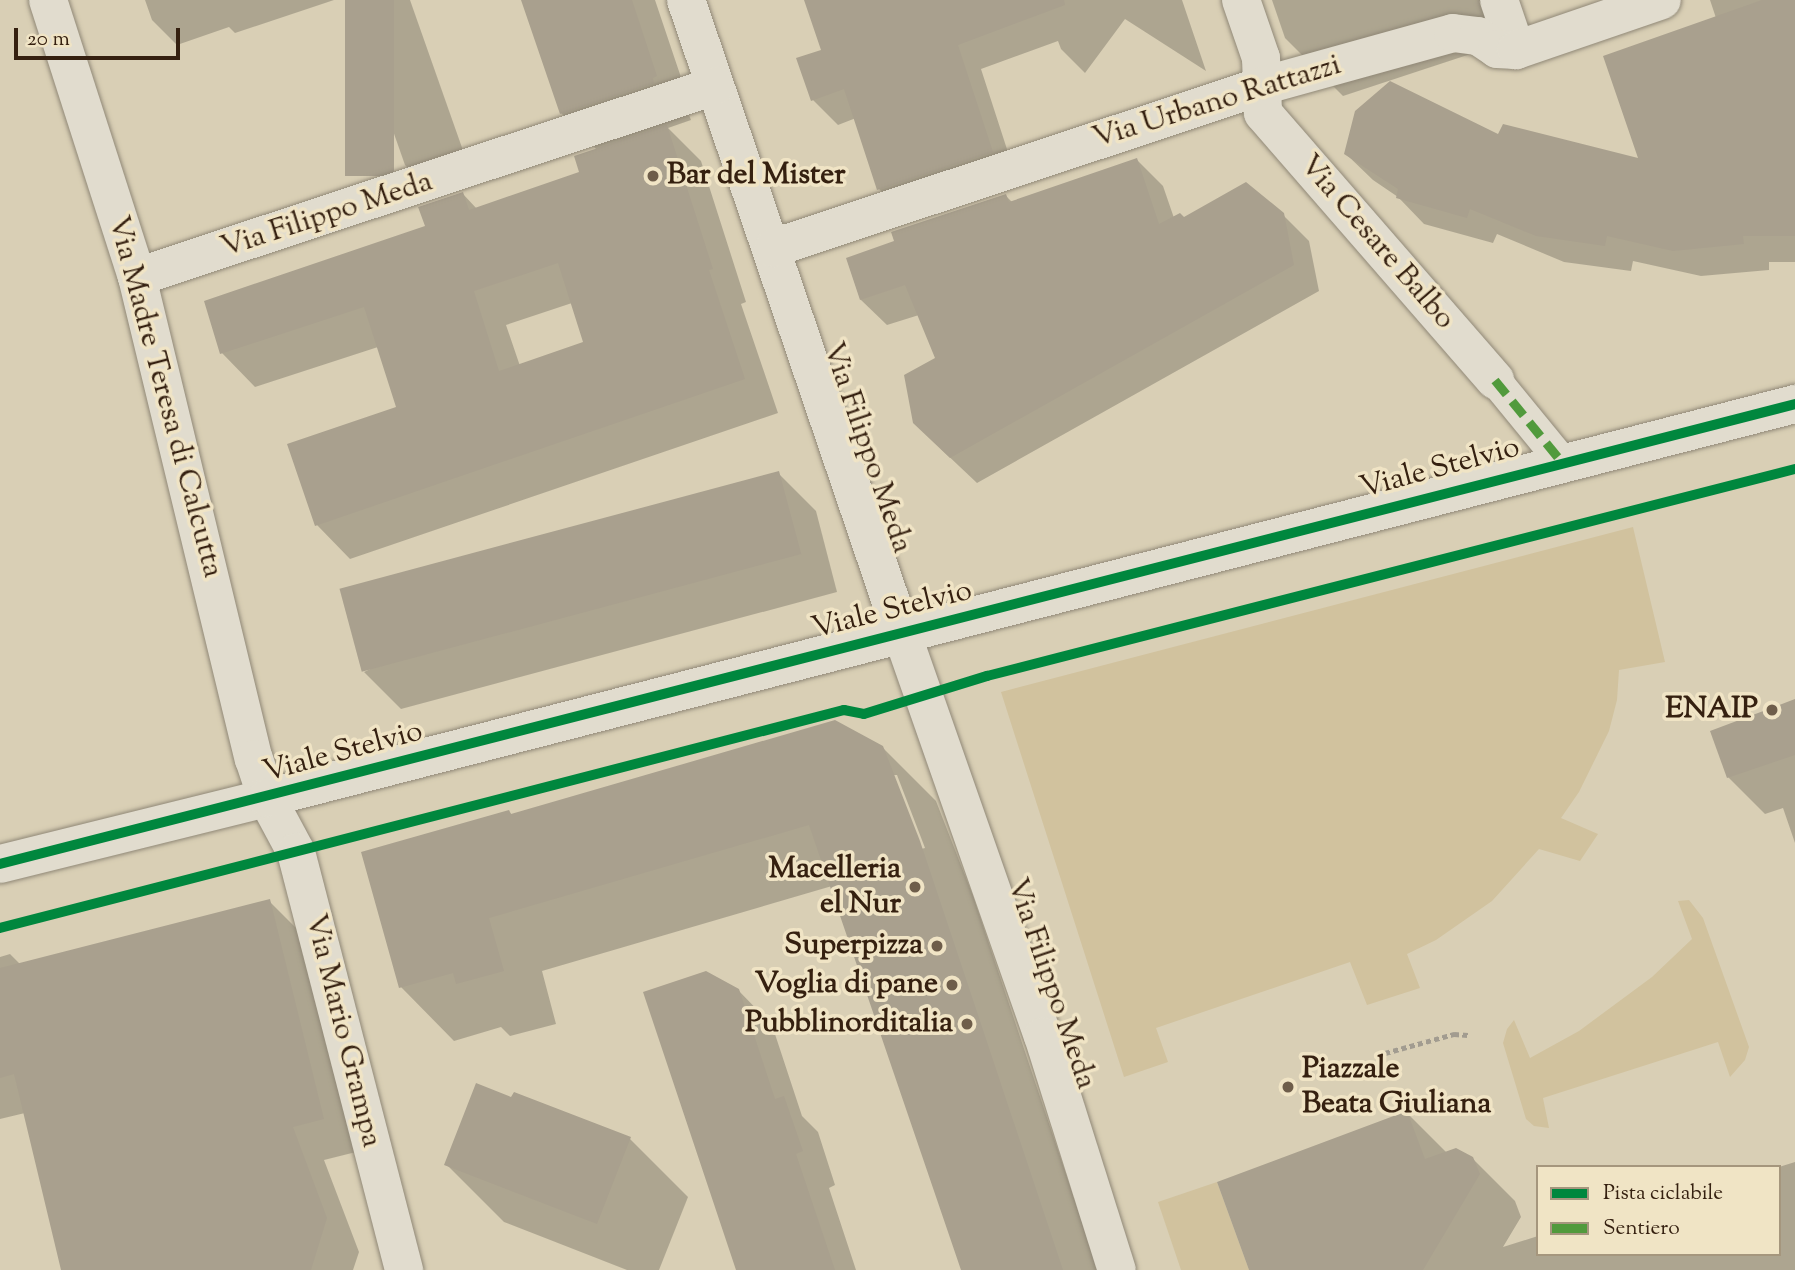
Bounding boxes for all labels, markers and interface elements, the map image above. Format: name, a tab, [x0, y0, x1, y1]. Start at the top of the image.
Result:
scale bar	[18, 14, 184, 58]
text: 20 m	[27, 25, 70, 55]
street label: Via Urbano Rattazzi	[1089, 48, 1345, 158]
street label: Via Cesare Balbo	[1290, 148, 1462, 338]
place label: Bar del Mister	[667, 158, 846, 194]
street label: Via Filippo Meda	[217, 165, 437, 267]
marker: Bar del Mister	[645, 168, 661, 184]
street label: Via Madre Teresa di Calcutta	[98, 212, 230, 582]
street label: Via Filippo Meda	[813, 338, 919, 558]
street label: Viale Stelvio	[1356, 430, 1524, 508]
street label: Viale Stelvio	[808, 574, 976, 648]
place label: ENAIP	[1665, 692, 1758, 728]
marker: ENAIP	[1764, 702, 1780, 718]
street label: Viale Stelvio	[259, 714, 427, 792]
place label: Macelleria el Nur	[769, 852, 901, 922]
street label: Via Filippo Meda	[997, 874, 1103, 1094]
marker: Macelleria el Nur	[907, 879, 923, 895]
street label: Via Mario Grampa	[296, 911, 388, 1151]
place label: Superpizza	[784, 928, 923, 964]
marker: Superpizza	[929, 938, 945, 954]
place label: Voglia di pane	[755, 967, 938, 1003]
marker: Voglia di pane	[944, 977, 960, 993]
place label: Pubblinorditalia	[745, 1006, 953, 1042]
marker: Pubblinorditalia	[959, 1016, 975, 1032]
place label: Piazzale Beata Giuliana	[1302, 1052, 1491, 1122]
marker: Piazzale Beata Giuliana	[1280, 1079, 1296, 1095]
legend	[1536, 1165, 1781, 1256]
text: Pista ciclabile	[1603, 1179, 1723, 1209]
text: Sentiero	[1603, 1214, 1680, 1244]

